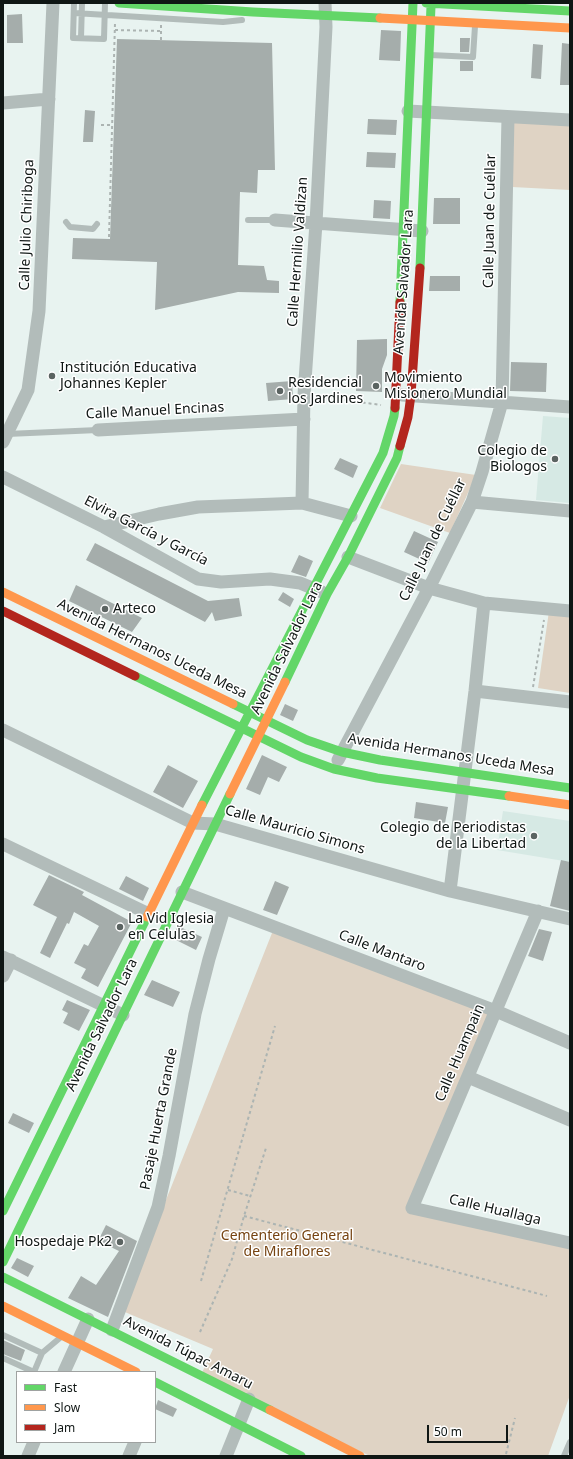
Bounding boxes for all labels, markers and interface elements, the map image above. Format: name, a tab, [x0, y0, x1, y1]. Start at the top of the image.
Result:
street label: Calle Juan de Cuéllar	[480, 154, 500, 288]
street label: Calle Julio Chiriboga	[16, 159, 38, 291]
street label: Calle Hermilio Valdizan	[284, 176, 312, 328]
street label: Avenida Salvador Lara	[391, 209, 417, 355]
place label: Institución Educativa Johannes Kepler	[60, 360, 197, 392]
place label: Movimiento Misionero Mundial	[384, 370, 507, 402]
marker: Institución Educativa Johannes Kepler	[47, 371, 57, 381]
place label: Residencial los Jardines	[288, 375, 363, 408]
marker: Movimiento Misionero Mundial	[371, 381, 381, 391]
marker: Residencial los Jardines	[275, 386, 285, 396]
street label: Calle Manuel Encinas	[85, 399, 225, 423]
place label: Colegio de Biologos	[477, 443, 547, 476]
marker: Colegio de Biologos	[550, 454, 560, 464]
street label: Calle Juan de Cuéllar	[396, 476, 470, 604]
street label: Elvira García y García	[81, 492, 211, 570]
street label: Avenida Salvador Lara	[248, 579, 326, 717]
street label: Avenida Hermanos Uceda Mesa	[54, 596, 250, 702]
place label: Arteco	[113, 601, 156, 617]
marker: Arteco	[100, 604, 110, 614]
street label: Avenida Hermanos Uceda Mesa	[347, 730, 555, 780]
street label: Calle Mauricio Simons	[223, 802, 367, 858]
place label: Colegio de Periodistas de la Libertad	[380, 820, 526, 852]
marker: Colegio de Periodistas de la Libertad	[529, 831, 539, 841]
place label: La Vid Iglesia en Celulas	[128, 911, 214, 944]
marker: La Vid Iglesia en Celulas	[115, 922, 125, 932]
street label: Calle Mantaro	[336, 927, 428, 975]
street label: Avenida Salvador Lara	[63, 956, 141, 1094]
street label: Calle Huampain	[432, 1002, 488, 1104]
street label: Pasaje Huerta Grande	[137, 1047, 181, 1191]
street label: Calle Huallaga	[447, 1191, 543, 1229]
park label: Cementerio General de Miraflores	[221, 1228, 353, 1260]
place label: Hospedaje Pk2	[14, 1234, 112, 1250]
marker: Hospedaje Pk2	[115, 1237, 125, 1247]
street label: Avenida Túpac Amaru	[120, 1313, 256, 1393]
legend	[16, 1371, 156, 1443]
text: Fast	[54, 1379, 77, 1396]
text: Slow	[54, 1399, 80, 1416]
scale bar	[429, 1417, 510, 1443]
text: Jam	[54, 1419, 75, 1436]
text: 50 m	[434, 1423, 462, 1440]

